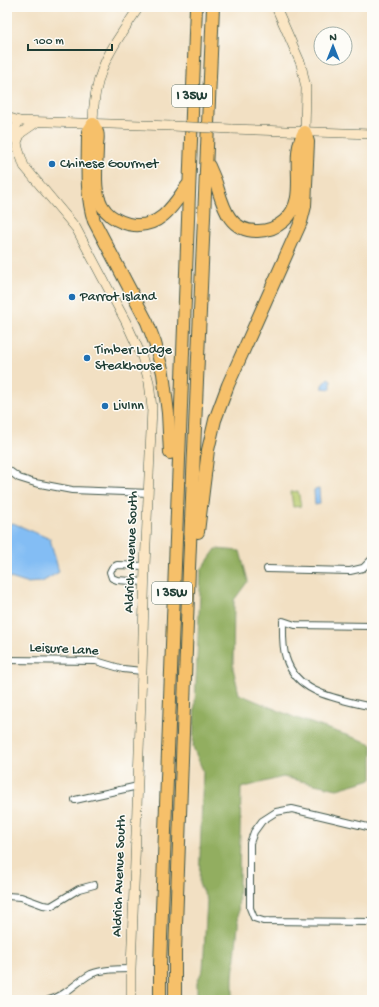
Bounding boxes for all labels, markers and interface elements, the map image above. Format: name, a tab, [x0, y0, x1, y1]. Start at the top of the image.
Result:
scale bar	[28, 26, 112, 52]
north arrow	[313, 26, 353, 66]
text: N	[329, 32, 337, 44]
text: 100 m	[33, 35, 64, 49]
road number: I 35W	[172, 85, 212, 107]
place label: Chinese Gourmet	[60, 156, 160, 173]
marker: Chinese Gourmet	[47, 159, 57, 169]
place label: Parrot Island	[79, 289, 158, 306]
marker: Parrot Island	[67, 292, 77, 302]
place label: Timber Lodge Steakhouse	[94, 342, 173, 375]
marker: Timber Lodge Steakhouse	[82, 353, 92, 363]
place label: LivInn	[113, 398, 144, 415]
marker: LivInn	[100, 401, 110, 411]
street label: Aldrich Avenue South	[121, 490, 143, 613]
road number: I 35W	[152, 582, 192, 604]
street label: Leisure Lane	[29, 640, 100, 660]
street label: Aldrich Avenue South	[109, 814, 131, 937]

